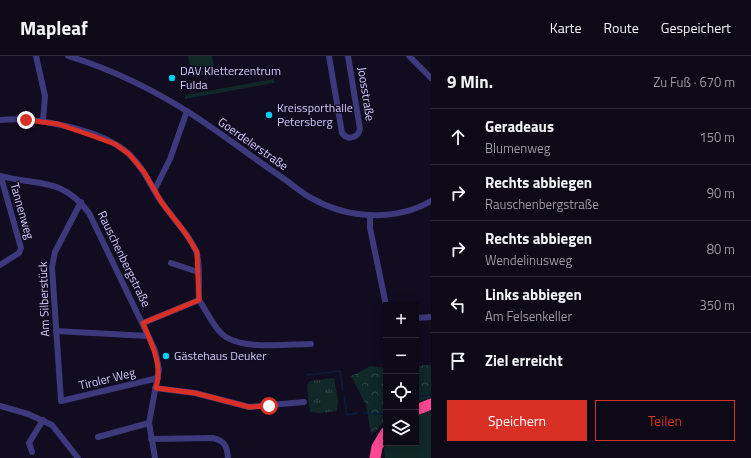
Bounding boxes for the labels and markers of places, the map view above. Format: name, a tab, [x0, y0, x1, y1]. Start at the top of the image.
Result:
place label: DAV Kletterzentrum Fulda	[180, 61, 281, 94]
marker: DAV Kletterzentrum Fulda	[167, 73, 177, 83]
place label: Kreissporthalle Petersberg	[277, 98, 353, 131]
marker: Kreissporthalle Petersberg	[264, 110, 274, 120]
place label: Gästehaus Deuker	[174, 346, 266, 365]
marker: Gästehaus Deuker	[161, 351, 171, 361]

